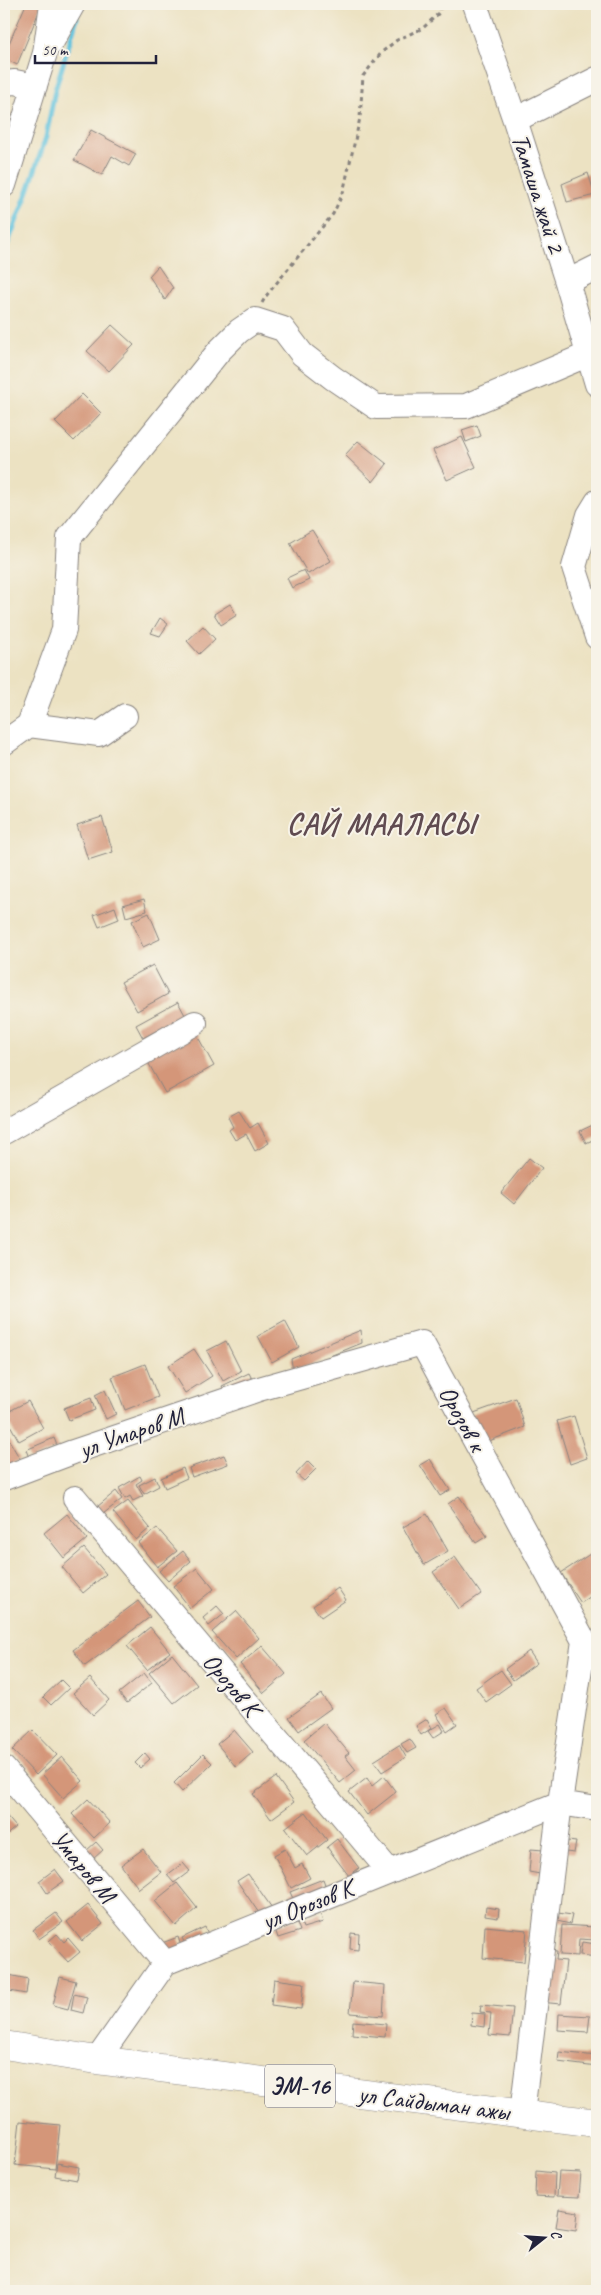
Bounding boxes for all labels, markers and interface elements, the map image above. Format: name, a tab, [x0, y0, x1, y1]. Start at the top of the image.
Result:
scale bar	[35, 32, 156, 64]
text: 50 m	[42, 41, 69, 60]
street label: Тамаша жай 2	[504, 130, 573, 258]
district label: САЙ МААЛАСЫ	[287, 805, 480, 843]
street label: Орозов к	[431, 1380, 494, 1459]
street label: ул Умаров М	[73, 1400, 190, 1466]
street label: Орозов К	[195, 1646, 270, 1727]
street label: Умаров М	[44, 1824, 124, 1911]
street label: ул Орозов К	[255, 1870, 362, 1938]
road number: ЭМ-16	[265, 2064, 335, 2108]
street label: ул Сайдыман ажы	[355, 2078, 513, 2128]
north arrow	[518, 2212, 568, 2262]
text: С	[547, 2229, 566, 2242]

